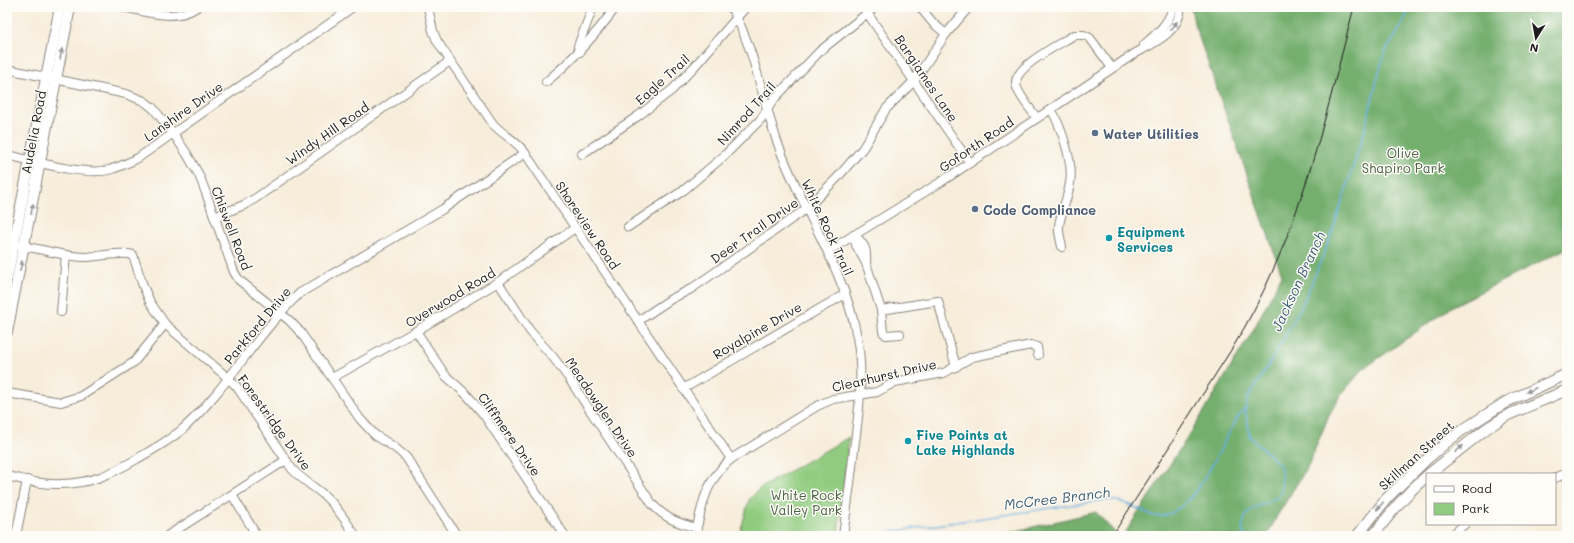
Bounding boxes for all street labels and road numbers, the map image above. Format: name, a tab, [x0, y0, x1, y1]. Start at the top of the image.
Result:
street label: Bargiames Lane	[892, 31, 962, 125]
street label: Eagle Trail	[631, 50, 693, 108]
street label: Lanshire Drive	[140, 77, 226, 145]
street label: Nimrod Trail	[713, 78, 779, 148]
street label: Audelia Road	[17, 89, 49, 175]
street label: Windy Hill Road	[282, 98, 372, 168]
street label: Goforth Road	[936, 113, 1016, 175]
street label: White Rock Trail	[798, 176, 858, 278]
street label: Shoreview Road	[552, 178, 624, 272]
street label: Chiswell Road	[208, 184, 256, 272]
street label: Deer Trail Drive	[707, 193, 801, 267]
street label: Overwood Road	[402, 263, 498, 331]
street label: Parkford Drive	[220, 283, 294, 367]
street label: Royalpine Drive	[709, 298, 805, 362]
street label: Meadowglen Drive	[562, 354, 642, 460]
street label: Clearhurst Drive	[830, 355, 938, 395]
street label: Forestridge Drive	[234, 371, 316, 473]
street label: Cliffmere Drive	[475, 389, 545, 479]
street label: Skillman Street	[1375, 416, 1458, 493]

